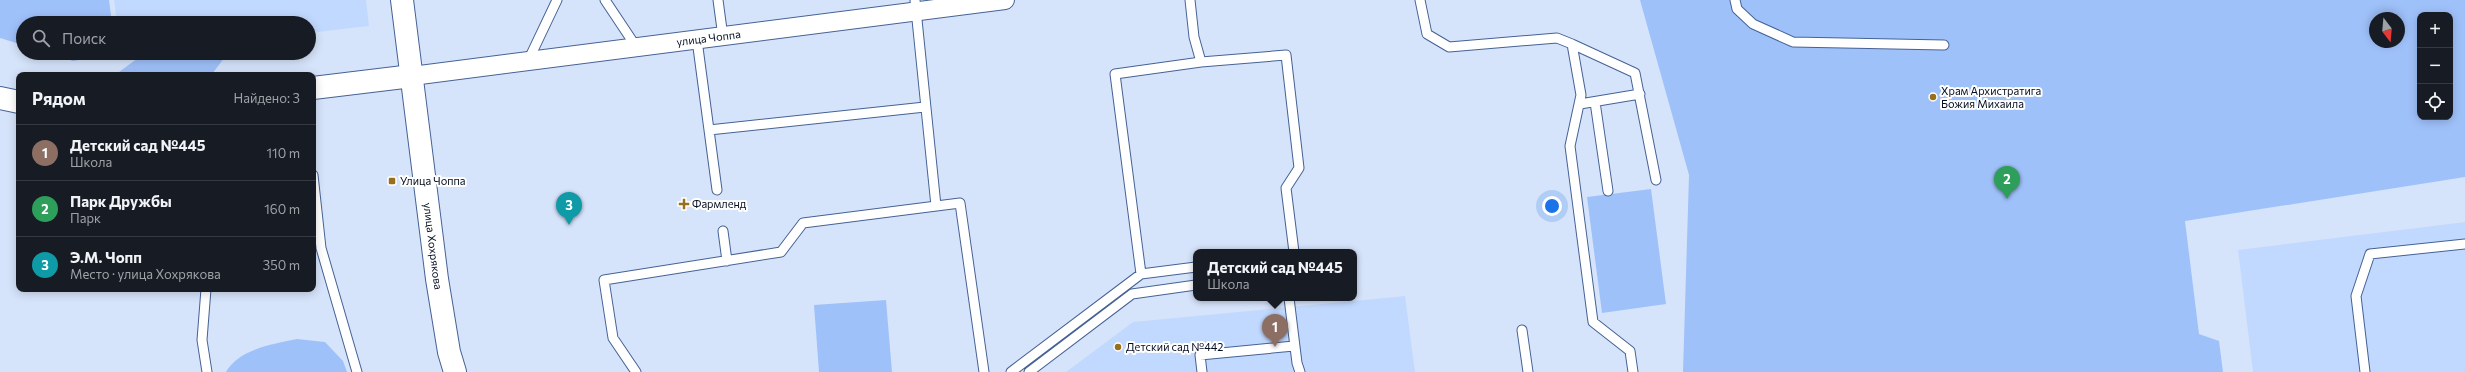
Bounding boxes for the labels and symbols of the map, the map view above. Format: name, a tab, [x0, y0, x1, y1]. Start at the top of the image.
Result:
north arrow	[2369, 12, 2405, 48]
street label: улица Чоппа	[676, 27, 741, 48]
place label: Храм Архистратига Божия Михаила	[1941, 84, 2041, 110]
marker: Храм Архистратига Божия Михаила	[1928, 92, 1938, 102]
pin: 2	[1994, 166, 2020, 199]
place label: Улица Чоппа	[400, 174, 465, 187]
marker: Улица Чоппа	[387, 176, 397, 186]
pin: 3	[556, 192, 582, 225]
your location	[1542, 196, 1562, 216]
place label: Фармленд	[692, 197, 747, 210]
marker: Фармленд	[679, 199, 689, 209]
street label: улица Хохрякова	[421, 202, 446, 290]
pin: 1	[1262, 314, 1288, 347]
place label: Детский сад №442	[1126, 340, 1223, 353]
marker: Детский сад №442	[1113, 342, 1123, 352]

